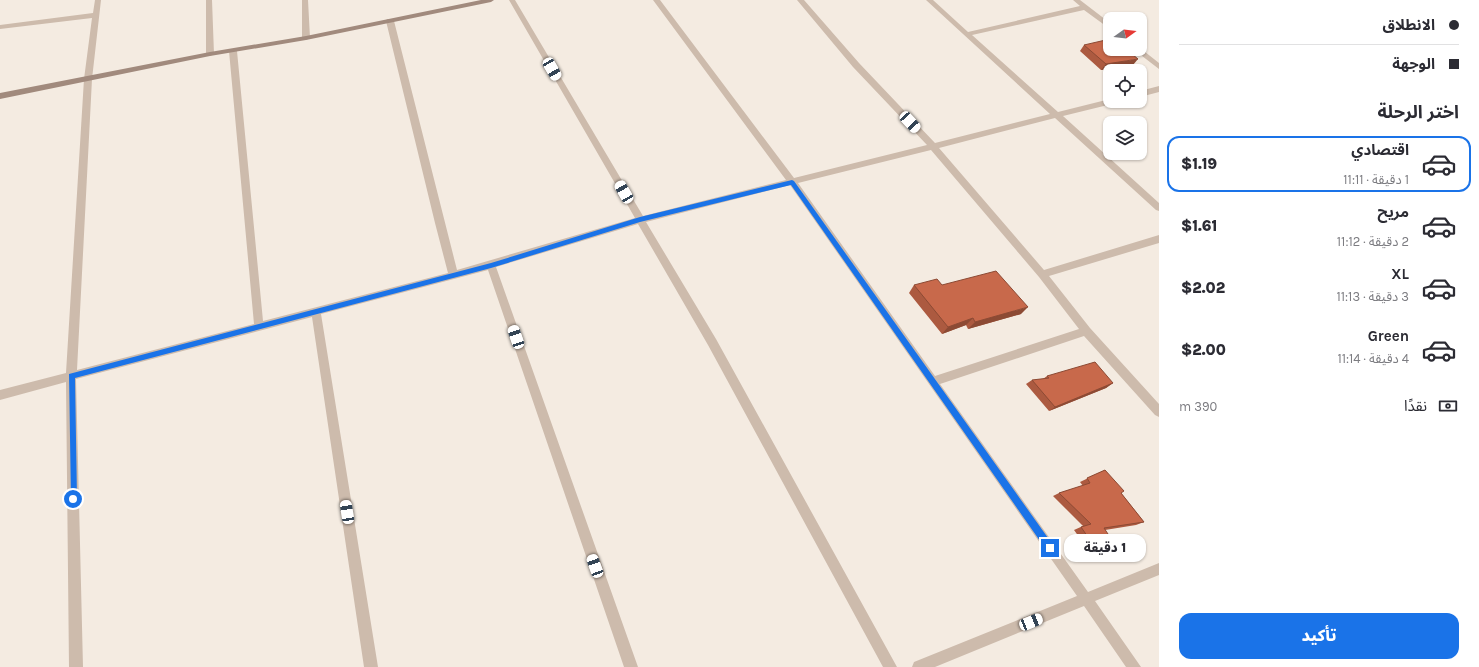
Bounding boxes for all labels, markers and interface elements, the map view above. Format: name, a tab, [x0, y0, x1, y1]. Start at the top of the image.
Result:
north arrow	[1103, 12, 1147, 56]
map controls	[1103, 12, 1147, 160]
text: الانطلاق	[1383, 16, 1435, 34]
text: الوجهة	[1392, 55, 1435, 73]
car	[541, 56, 563, 82]
button: locate	[1103, 64, 1147, 108]
text: اختر الرحلة	[1378, 101, 1459, 123]
car	[897, 109, 923, 135]
button: layers	[1103, 116, 1147, 160]
text: اقتصادي	[1351, 141, 1409, 159]
icon: car	[1421, 146, 1457, 182]
text: $1.19	[1181, 155, 1217, 173]
text: 1 دقيقة · 11:11	[1343, 172, 1409, 187]
car	[613, 179, 635, 205]
text: مريح	[1377, 203, 1409, 221]
icon: car	[1421, 208, 1457, 244]
text: $1.61	[1181, 217, 1217, 235]
text: 2 دقيقة · 11:12	[1337, 234, 1409, 249]
text: XL	[1391, 265, 1409, 283]
icon: car	[1421, 270, 1457, 306]
text: $2.02	[1181, 279, 1225, 297]
text: 3 دقيقة · 11:13	[1337, 289, 1409, 304]
car	[506, 324, 526, 350]
text: Green	[1368, 327, 1409, 345]
icon: car	[1421, 332, 1457, 368]
text: $2.00	[1181, 341, 1226, 359]
text: 4 دقيقة · 11:14	[1337, 351, 1409, 366]
icon: cash	[1437, 395, 1459, 417]
text: نقدًا	[1404, 397, 1427, 415]
text: 390 m	[1179, 399, 1217, 414]
route start	[64, 490, 82, 508]
car	[339, 499, 355, 525]
callout: 1 دقيقة	[1064, 534, 1146, 562]
route end	[1041, 539, 1059, 557]
text: 1 دقيقة	[1084, 540, 1126, 555]
car	[585, 553, 605, 579]
car	[1018, 612, 1044, 632]
button: تأكيد	[1179, 613, 1459, 659]

